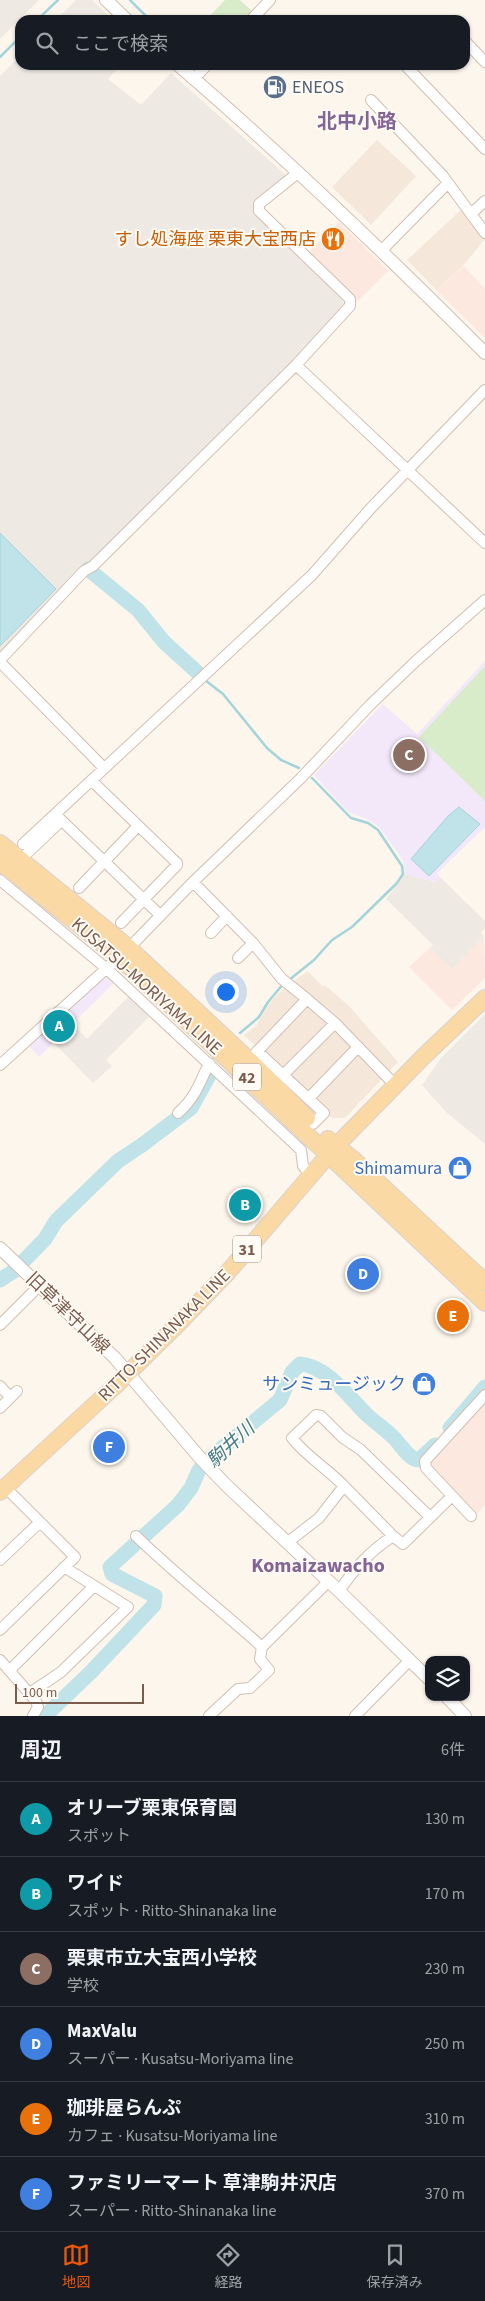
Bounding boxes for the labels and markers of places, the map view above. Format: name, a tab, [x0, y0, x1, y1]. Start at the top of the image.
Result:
fuel station icon: ENEOS	[262, 74, 288, 100]
place label: ENEOS	[292, 75, 344, 100]
restaurant icon: すし処海座 栗東大宝西店	[320, 226, 346, 252]
place label: すし処海座 栗東大宝西店	[114, 227, 316, 252]
pin: C	[393, 736, 425, 774]
pin: A	[43, 1007, 75, 1045]
shop icon: Shimamura	[447, 1155, 473, 1181]
place label: Shimamura	[355, 1156, 442, 1181]
pin: B	[229, 1186, 261, 1224]
pin: D	[347, 1255, 379, 1293]
pin: E	[437, 1297, 469, 1335]
shop icon: サンミュージック	[411, 1371, 437, 1397]
place label: サンミュージック	[262, 1372, 406, 1397]
pin: F	[93, 1428, 125, 1466]

